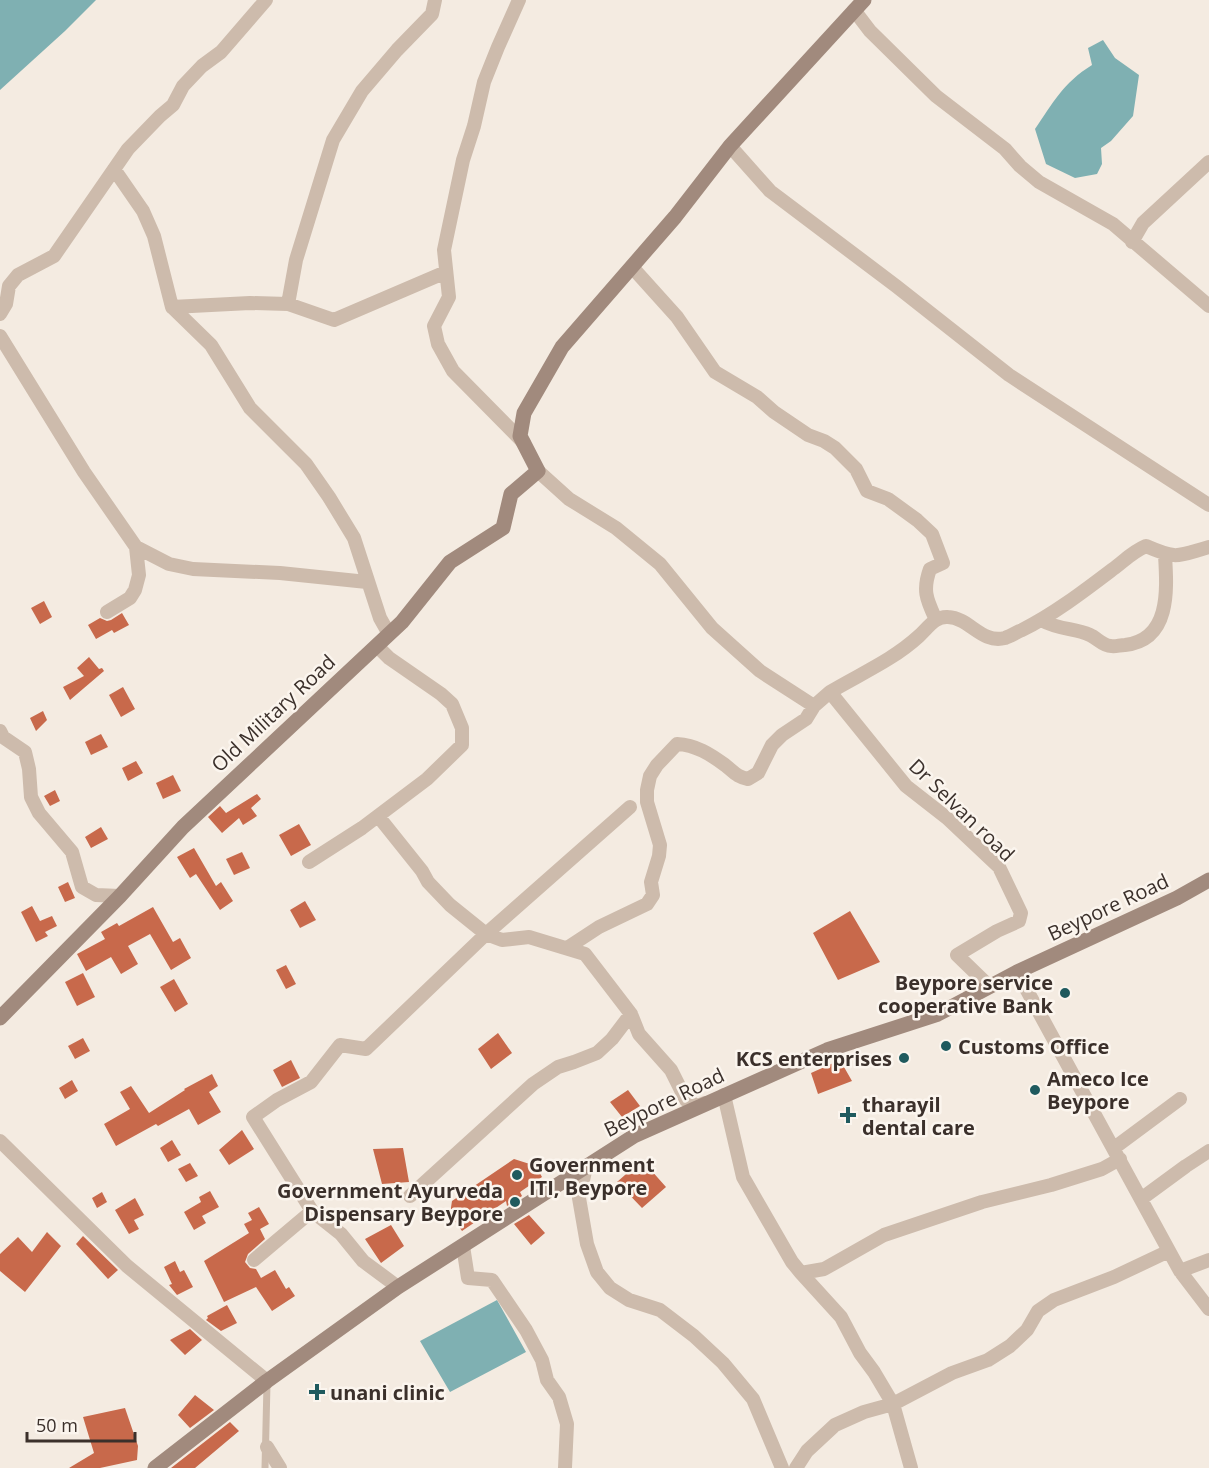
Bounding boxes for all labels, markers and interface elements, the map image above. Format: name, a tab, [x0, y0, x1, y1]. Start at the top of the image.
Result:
street label: Old Military Road	[205, 648, 341, 778]
street label: Dr Selvan road	[903, 753, 1021, 867]
street label: Beypore Road	[1043, 867, 1173, 947]
place label: Beypore service cooperative Bank	[878, 969, 1054, 1019]
marker: Beypore service cooperative Bank	[1058, 986, 1072, 1000]
place label: Customs Office	[958, 1033, 1109, 1060]
marker: Customs Office	[939, 1039, 953, 1053]
place label: KCS enterprises	[736, 1045, 892, 1072]
marker: KCS enterprises	[897, 1051, 911, 1065]
street label: Beypore Road	[599, 1061, 729, 1143]
place label: Ameco Ice Beypore	[1047, 1065, 1149, 1115]
marker: Ameco Ice Beypore	[1028, 1083, 1042, 1097]
place label: tharayil dental care	[862, 1091, 975, 1141]
marker: tharayil dental care	[839, 1106, 857, 1124]
place label: Government ITI, Beypore	[529, 1151, 655, 1201]
marker: Government ITI, Beypore	[510, 1168, 524, 1182]
place label: Government Ayurveda Dispensary Beypore	[277, 1177, 503, 1227]
marker: Government Ayurveda Dispensary Beypore	[508, 1195, 522, 1209]
place label: unani clinic	[330, 1379, 445, 1406]
marker: unani clinic	[308, 1383, 326, 1401]
scale bar	[27, 1405, 135, 1443]
text: 50 m	[36, 1413, 78, 1437]

